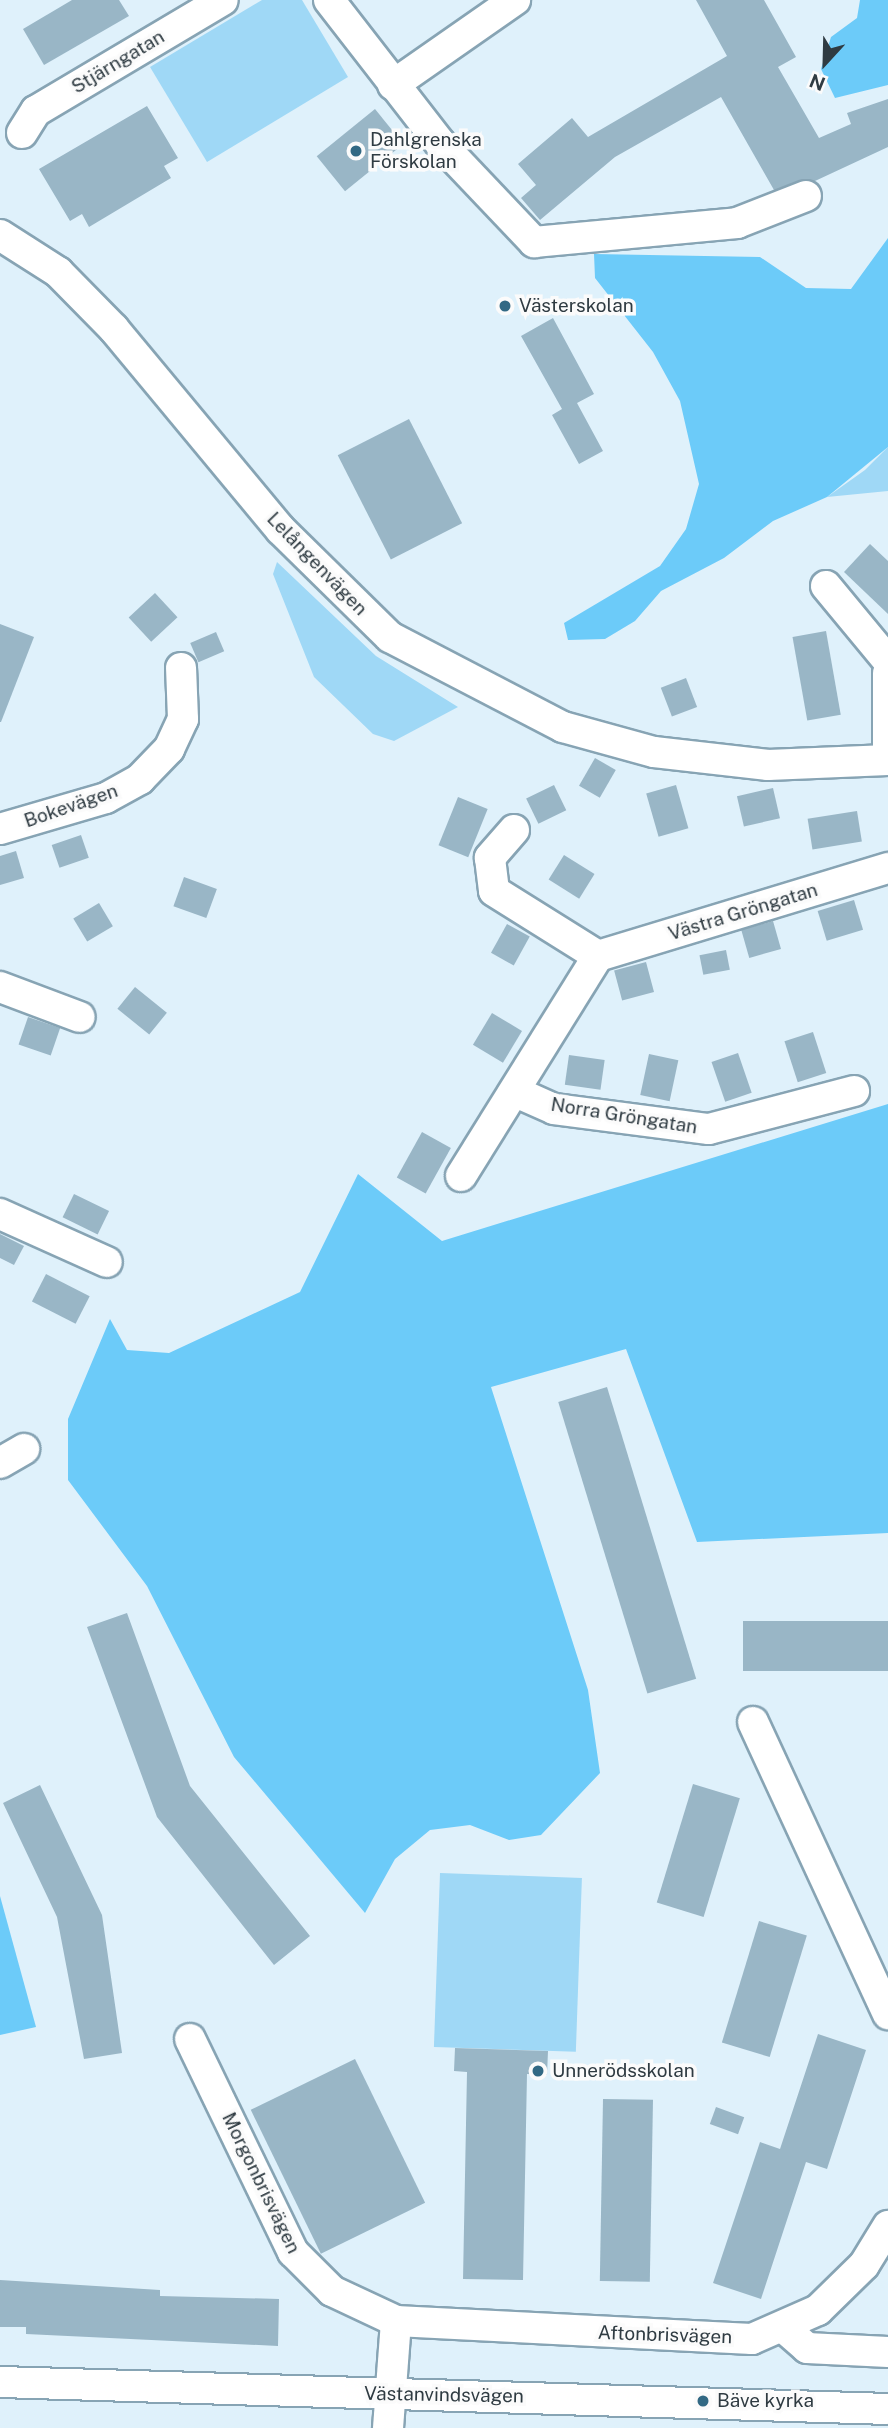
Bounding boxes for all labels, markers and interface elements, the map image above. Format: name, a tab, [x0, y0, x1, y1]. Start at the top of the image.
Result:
street label: Stjärngatan	[67, 25, 169, 99]
north arrow	[790, 28, 860, 98]
text: N	[806, 69, 828, 95]
place label: Dahlgrenska Förskolan	[370, 129, 482, 173]
marker: Dahlgrenska Förskolan	[348, 143, 364, 159]
place label: Västerskolan	[519, 295, 634, 317]
marker: Västerskolan	[497, 298, 513, 314]
street label: Lelångenvägen	[262, 508, 372, 620]
street label: Bokevägen	[21, 779, 121, 833]
street label: Västra Gröngatan	[666, 878, 820, 946]
street label: Norra Gröngatan	[549, 1093, 699, 1139]
place label: Unnerödsskolan	[552, 2060, 695, 2082]
marker: Unnerödsskolan	[530, 2063, 546, 2079]
street label: Morgonbrisvägen	[217, 2109, 305, 2257]
street label: Aftonbrisvägen	[597, 2321, 733, 2349]
street label: Västanvindsvägen	[364, 2382, 524, 2408]
place label: Bäve kyrka	[717, 2390, 814, 2412]
marker: Bäve kyrka	[695, 2393, 711, 2409]

